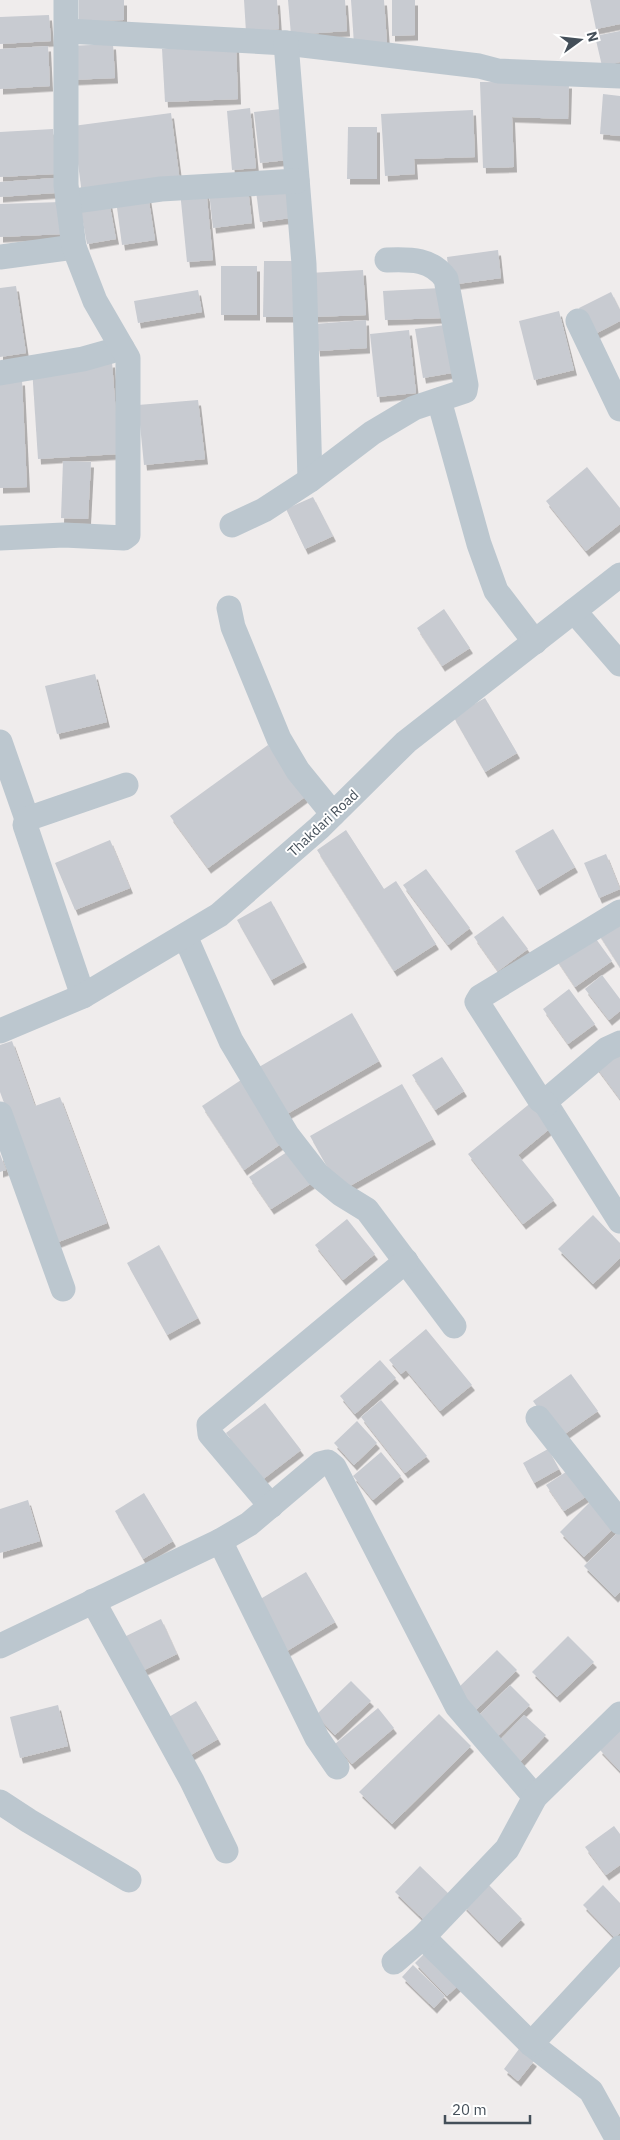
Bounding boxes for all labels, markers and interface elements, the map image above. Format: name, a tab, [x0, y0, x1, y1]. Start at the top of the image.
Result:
north arrow	[555, 15, 605, 65]
text: N	[583, 29, 603, 44]
street label: Thakdari Road	[284, 786, 362, 860]
scale bar	[445, 2092, 530, 2124]
text: 20 m	[452, 2100, 487, 2119]

